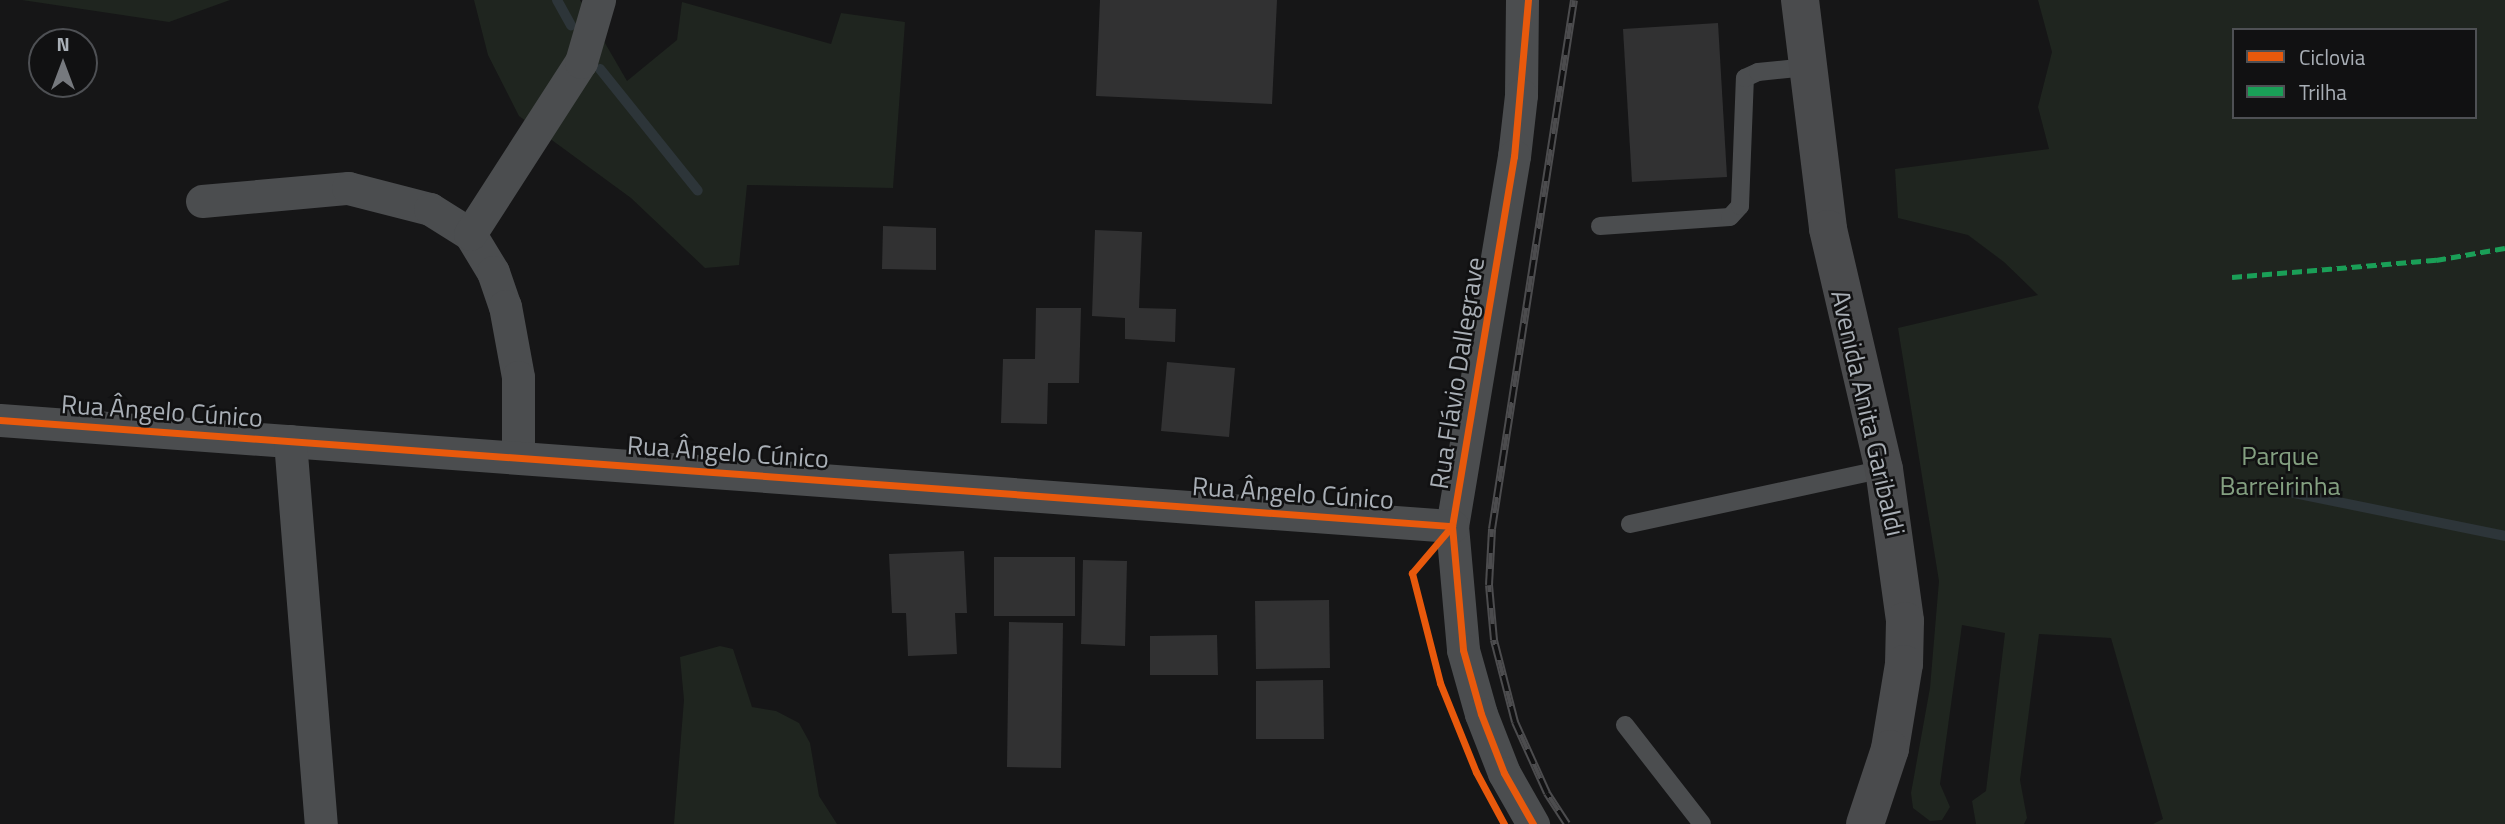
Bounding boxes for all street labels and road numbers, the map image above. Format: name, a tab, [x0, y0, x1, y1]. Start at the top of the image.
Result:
street label: Rua Flávio Dallegrave	[1423, 255, 1491, 491]
street label: Avenida Anita Garibaldi	[1825, 287, 1911, 539]
street label: Rua Ângelo Cúnico	[60, 388, 264, 434]
street label: Rua Ângelo Cúnico	[626, 429, 830, 475]
street label: Rua Ângelo Cúnico	[1191, 470, 1395, 516]

